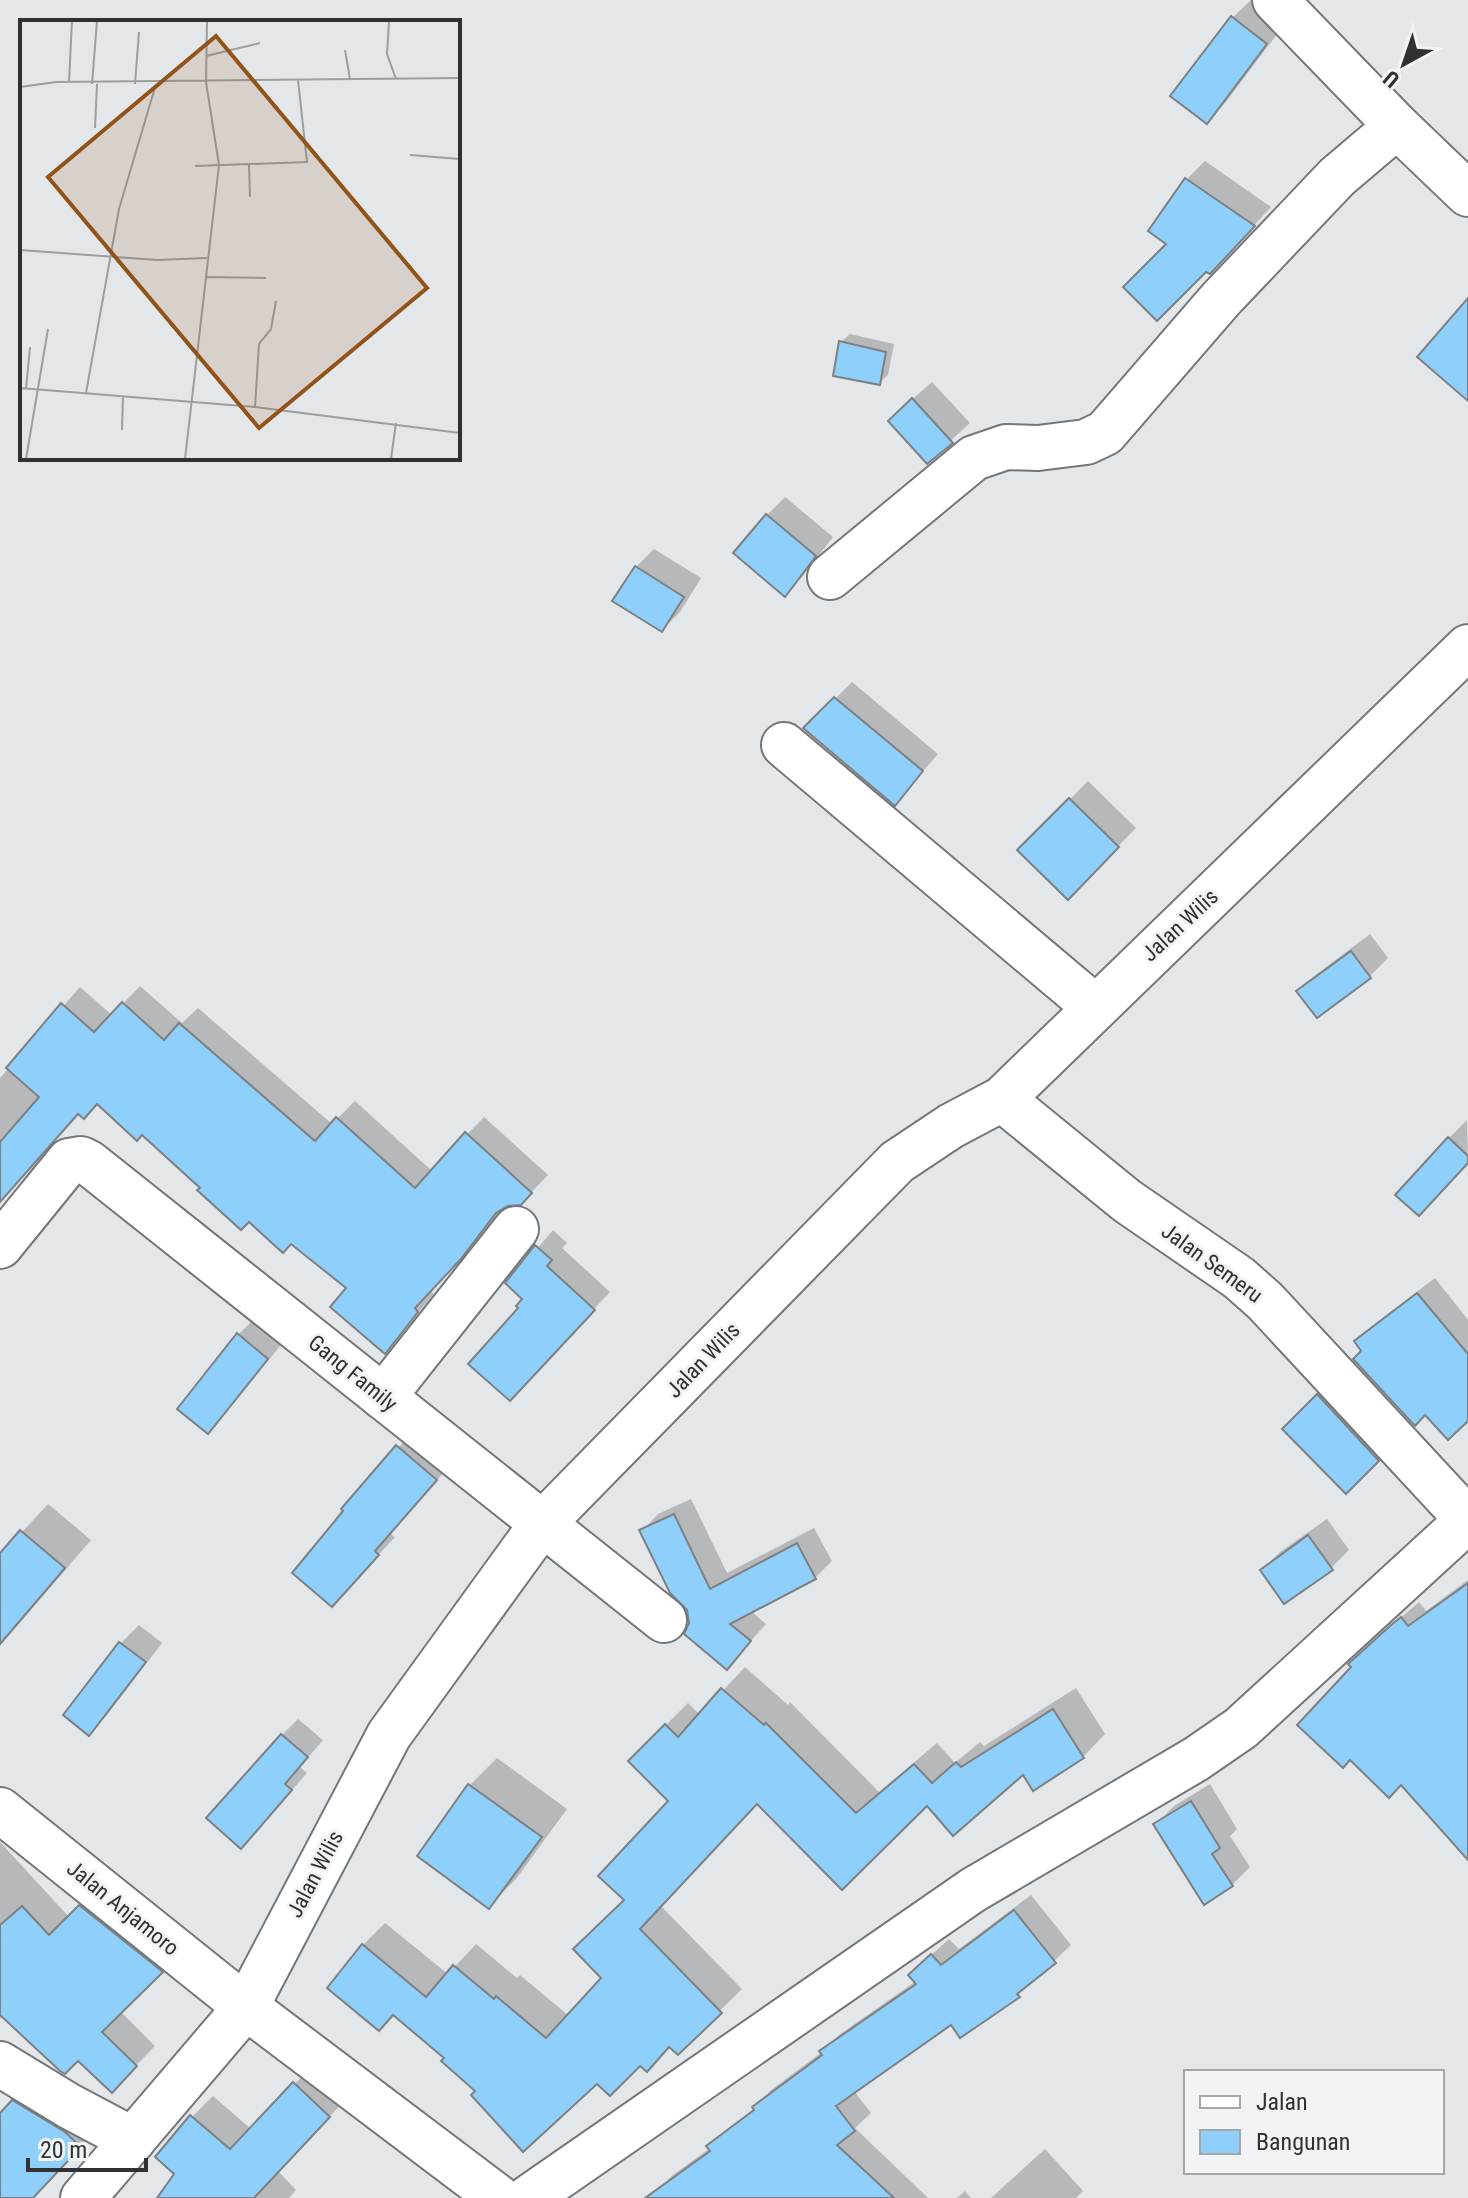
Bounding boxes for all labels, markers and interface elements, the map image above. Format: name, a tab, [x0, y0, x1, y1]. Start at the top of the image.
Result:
inset map	[20, 20, 460, 460]
north arrow	[1364, 24, 1444, 104]
text: U	[1379, 65, 1404, 93]
street label: Jalan Wilis	[1137, 884, 1223, 966]
street label: Jalan Semeru	[1157, 1218, 1267, 1308]
street label: Jalan Wilis	[661, 1317, 745, 1403]
street label: Gang Family	[304, 1330, 402, 1416]
street label: Jalan Wilis	[282, 1826, 348, 1922]
street label: Jalan Anjamoro	[62, 1855, 184, 1961]
legend	[1184, 2070, 1444, 2174]
text: Jalan	[1256, 2088, 1308, 2116]
scale bar	[28, 2122, 146, 2172]
text: Bangunan	[1256, 2128, 1350, 2156]
text: 20 m	[40, 2136, 87, 2164]

